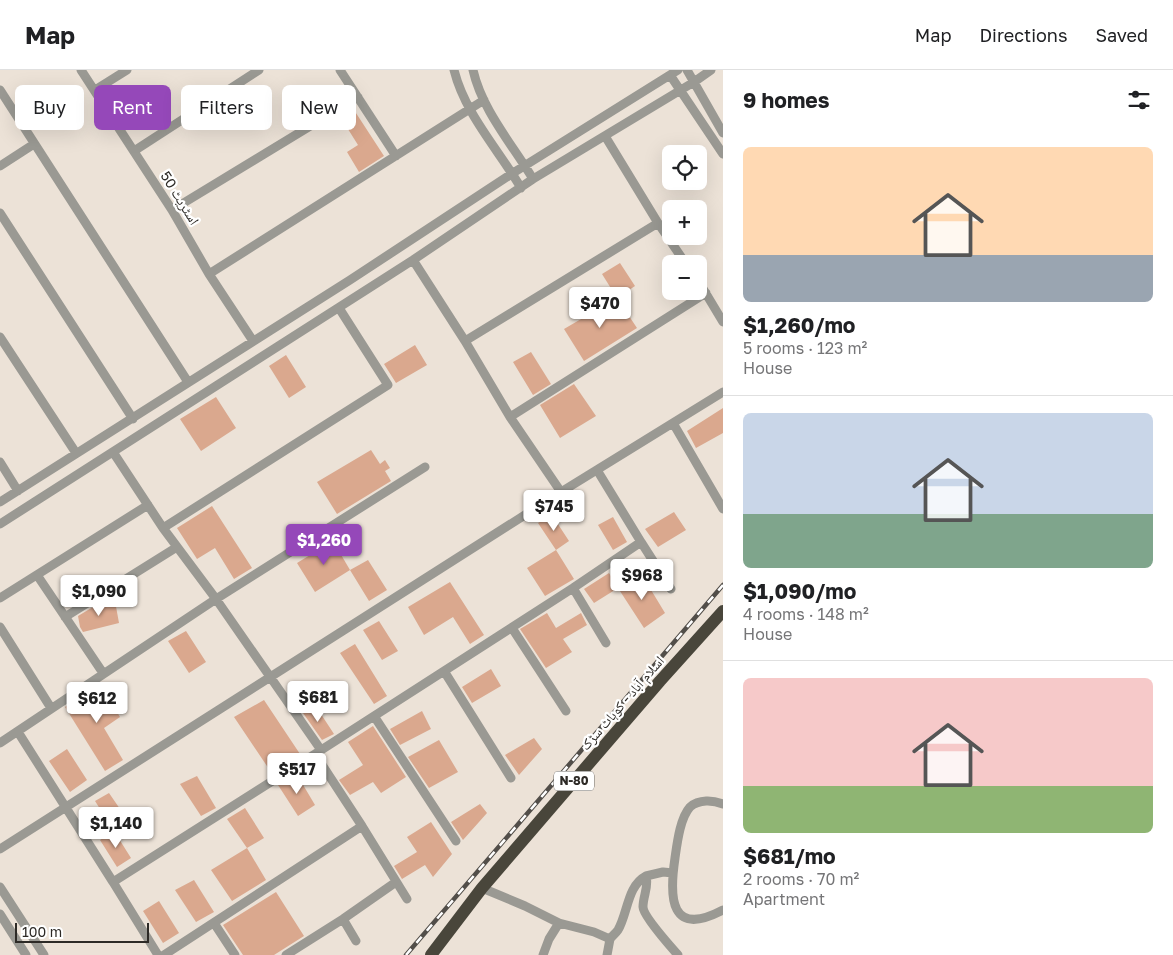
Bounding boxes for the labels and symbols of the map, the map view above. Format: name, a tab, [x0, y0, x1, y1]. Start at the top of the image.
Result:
street label: اسٹریٹ 50	[157, 168, 203, 228]
pin: $470	[570, 286, 630, 329]
pin: $745	[524, 490, 584, 532]
pin: $1,260	[283, 524, 365, 566]
pin: $968	[612, 558, 672, 601]
pin: $1,090	[58, 574, 140, 617]
street label: اسلام آباد - کوہاٹ سڑک	[576, 652, 669, 755]
pin: $681	[288, 680, 348, 723]
pin: $612	[67, 682, 127, 724]
pin: $517	[267, 752, 327, 795]
road number: N-80	[554, 771, 594, 790]
pin: $1,140	[75, 806, 157, 849]
scale bar	[15, 920, 149, 943]

